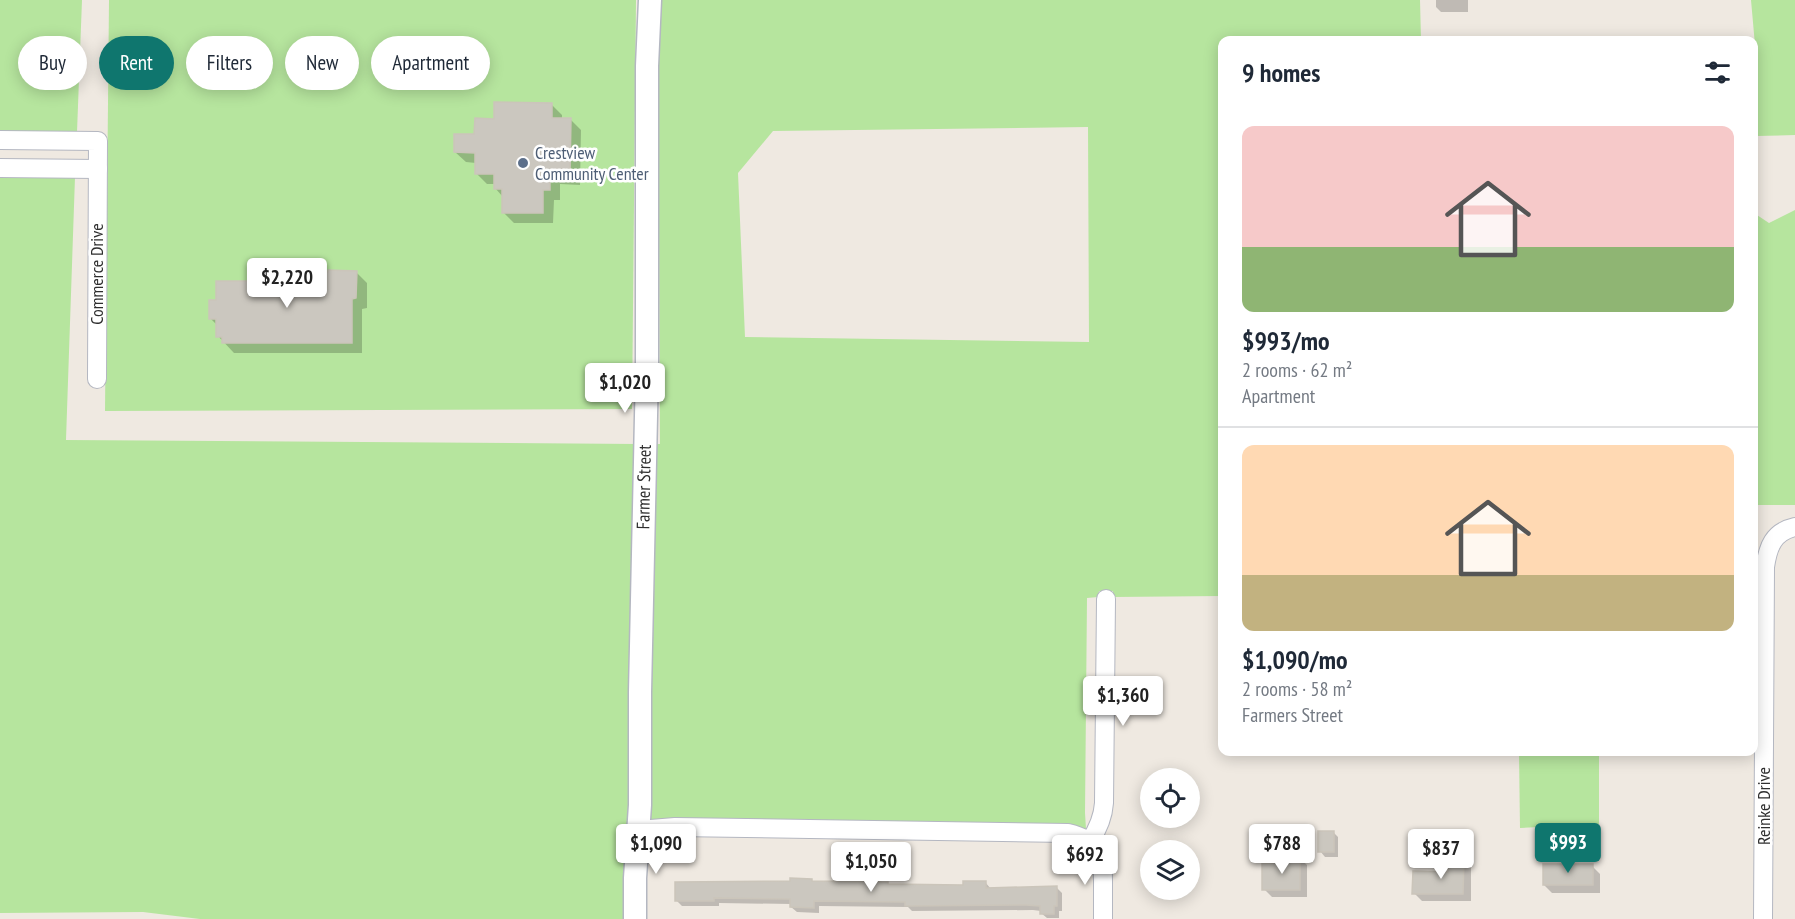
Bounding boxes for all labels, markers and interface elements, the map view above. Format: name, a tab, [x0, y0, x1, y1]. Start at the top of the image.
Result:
chip: Buy	[18, 36, 87, 90]
chip: Rent	[99, 36, 174, 90]
chip: Filters	[186, 36, 273, 90]
chip: New	[285, 36, 359, 90]
chip: Apartment	[371, 36, 490, 90]
text: 9 homes	[1242, 56, 1320, 89]
icon: filters	[1701, 56, 1734, 89]
place label: Crestview Community Center	[535, 141, 649, 185]
marker: Crestview Community Center	[516, 156, 530, 170]
icon: home	[1434, 165, 1542, 273]
street label: Commerce Drive	[85, 223, 108, 325]
pin: $2,220	[238, 258, 336, 309]
text: $2,220	[261, 264, 313, 290]
text: $993/mo	[1242, 324, 1330, 357]
text: 2 rooms · 62 m²	[1242, 357, 1352, 383]
pin: $1,020	[576, 363, 674, 414]
text: $1,020	[599, 369, 651, 395]
text: Apartment	[1242, 383, 1315, 409]
street label: Farmer Street	[631, 444, 656, 530]
icon: home	[1434, 484, 1542, 592]
text: $1,090/mo	[1242, 643, 1348, 676]
pin: $1,360	[1074, 676, 1172, 727]
text: 2 rooms · 58 m²	[1242, 676, 1352, 702]
text: $1,360	[1097, 682, 1149, 708]
text: Farmers Street	[1242, 702, 1343, 728]
street label: Reinke Drive	[1752, 767, 1775, 845]
map controls	[1140, 768, 1200, 900]
button: locate	[1140, 768, 1200, 828]
pin: $993	[1532, 823, 1604, 874]
pin: $1,090	[607, 824, 705, 875]
pin: $788	[1246, 824, 1318, 875]
pin: $837	[1405, 829, 1477, 880]
text: $993	[1549, 829, 1587, 855]
text: $1,090	[630, 830, 682, 856]
text: $788	[1263, 830, 1301, 856]
pin: $692	[1049, 835, 1121, 886]
text: $837	[1422, 835, 1460, 861]
button: layers	[1140, 840, 1200, 900]
text: $692	[1066, 841, 1104, 867]
pin: $1,050	[822, 842, 920, 893]
text: $1,050	[845, 848, 897, 874]

